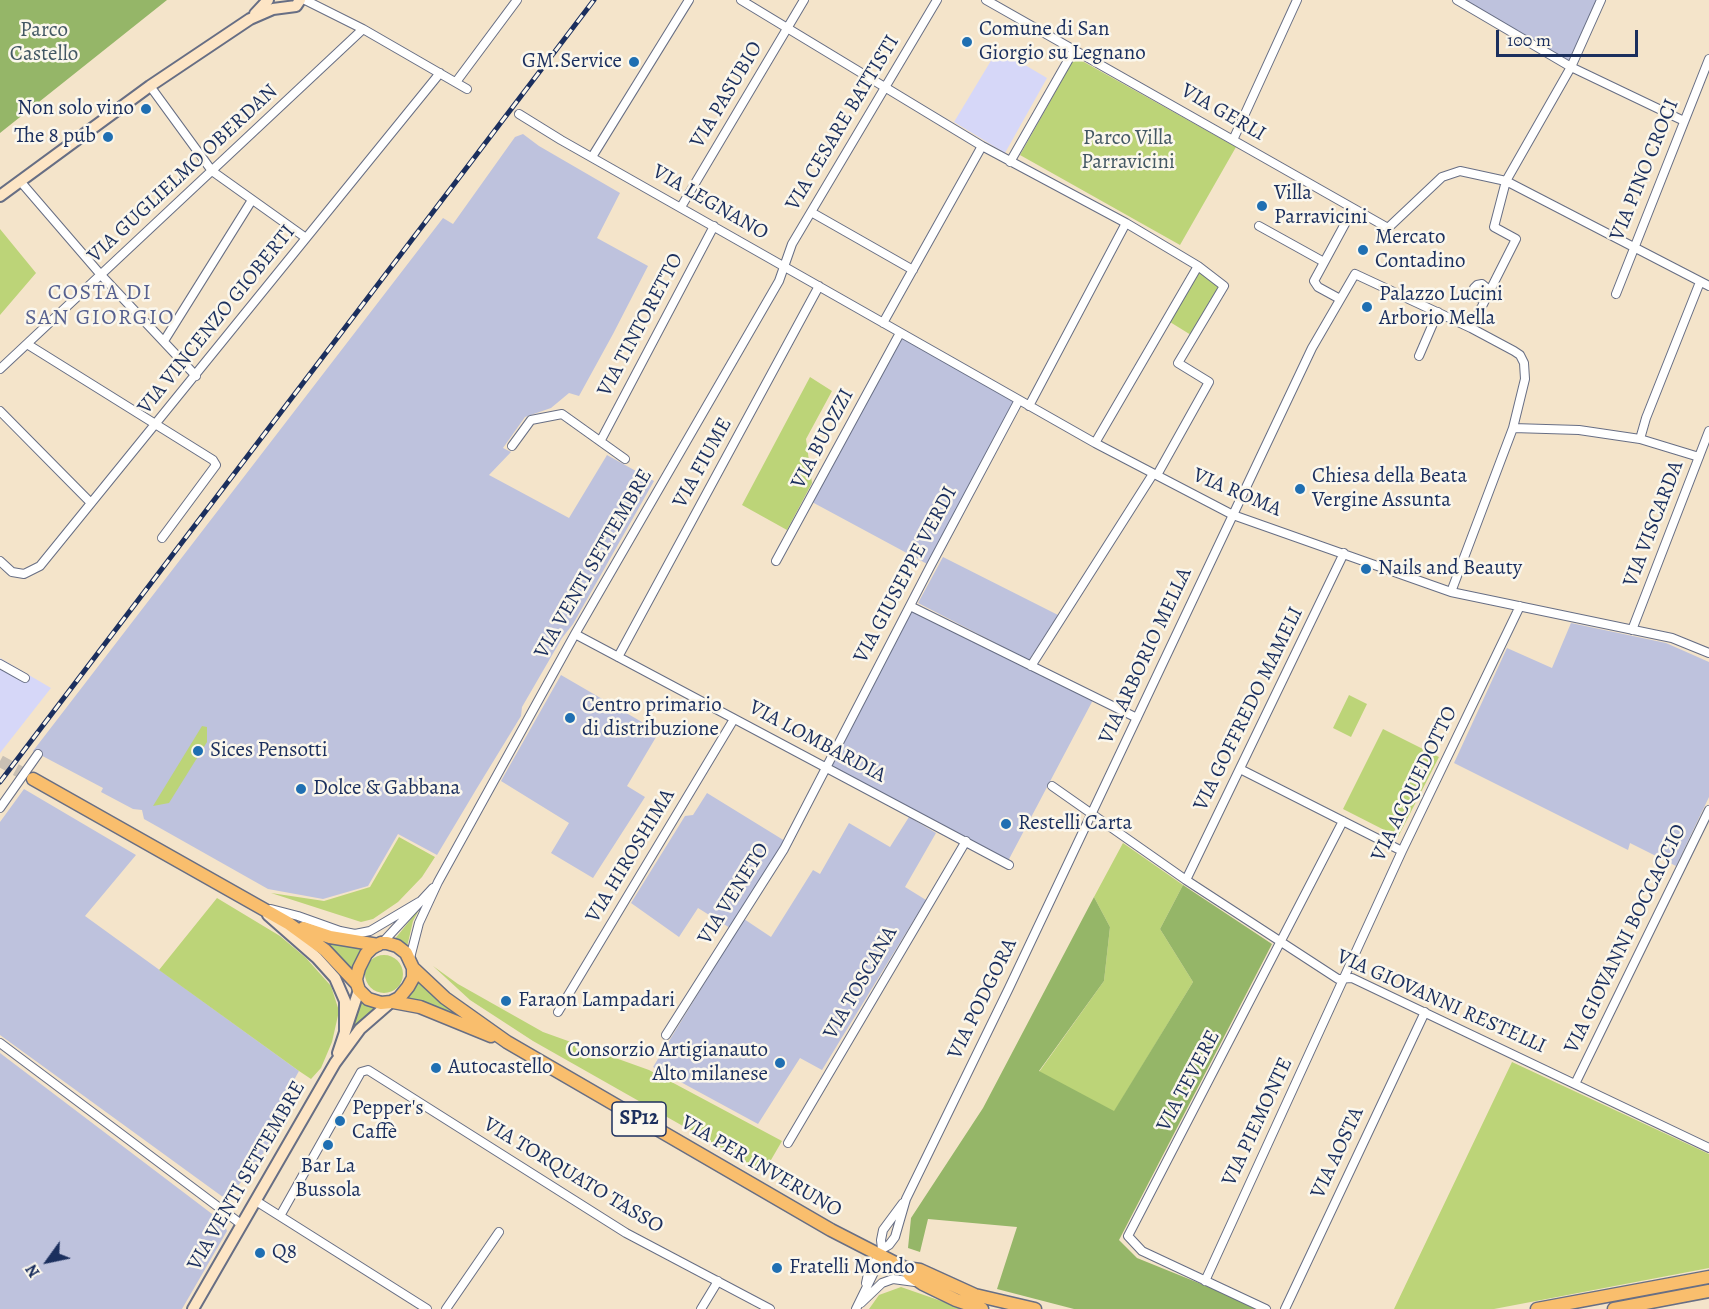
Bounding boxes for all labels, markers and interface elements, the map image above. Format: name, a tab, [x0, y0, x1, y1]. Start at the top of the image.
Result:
place label: Comune di San Giorgio su Legnano	[979, 17, 1146, 67]
park label: Parco Castello	[10, 18, 78, 68]
scale bar	[1499, 18, 1642, 56]
text: 100 m	[1507, 28, 1551, 52]
street label: VIA CESARE BATTISTI	[781, 31, 905, 215]
marker: Comune di San Giorgio su Legnano	[960, 35, 974, 49]
street label: VIA PASUBIO	[685, 37, 769, 153]
place label: GM.Service	[522, 49, 622, 75]
marker: GM.Service	[627, 55, 641, 69]
street label: VIA GUGLIELMO OBERDAN	[83, 79, 283, 269]
street label: VIA GERLI	[1176, 79, 1270, 147]
street label: VIA PINO CROCI	[1605, 95, 1685, 245]
place label: Non solo vino	[17, 96, 134, 122]
marker: Non solo vino	[139, 102, 153, 116]
place label: The 8 pub	[14, 124, 96, 150]
park label: Parco Villa Parravicini	[1081, 126, 1175, 176]
marker: The 8 pub	[101, 130, 115, 144]
street label: VIA LEGNANO	[648, 160, 772, 246]
place label: Villa Parravicini	[1274, 181, 1368, 231]
marker: Villa Parravicini	[1255, 199, 1269, 213]
street label: VIA VINCENZO GIOBERTI	[133, 220, 301, 420]
place label: Mercato Contadino	[1375, 225, 1466, 275]
marker: Mercato Contadino	[1356, 243, 1370, 257]
street label: VIA TINTORETTO	[593, 249, 689, 401]
district label: COSTA DI SAN GIORGIO	[25, 281, 175, 332]
place label: Palazzo Lucini Arborio Mella	[1379, 282, 1503, 332]
marker: Palazzo Lucini Arborio Mella	[1360, 300, 1374, 314]
street label: VIA BUOZZI	[786, 385, 860, 493]
street label: VIA FIUME	[668, 413, 738, 513]
street label: VIA VISCARDA	[1618, 457, 1690, 591]
street label: VIA ROMA	[1189, 463, 1285, 523]
place label: Chiesa della Beata Vergine Assunta	[1312, 464, 1467, 514]
street label: VIA VENTI SETTEMBRE	[529, 465, 659, 663]
street label: VIA GIUSEPPE VERDI	[849, 482, 963, 668]
marker: Chiesa della Beata Vergine Assunta	[1293, 482, 1307, 496]
place label: Nails and Beauty	[1378, 556, 1522, 582]
marker: Nails and Beauty	[1359, 562, 1373, 576]
street label: VIA ARBORIO MELLA	[1094, 564, 1198, 748]
street label: VIA GOFFREDO MAMELI	[1189, 603, 1309, 815]
place label: Centro primario di distribuzione	[582, 693, 722, 743]
street label: VIA LOMBARDIA	[744, 695, 890, 789]
street label: VIA ACQUEDOTTO	[1367, 702, 1463, 866]
marker: Centro primario di distribuzione	[563, 711, 577, 725]
place label: Sices Pensotti	[210, 738, 328, 764]
marker: Sices Pensotti	[191, 744, 205, 758]
place label: Dolce & Gabbana	[313, 776, 460, 802]
marker: Dolce & Gabbana	[294, 782, 308, 796]
street label: VIA HIROSHIMA	[581, 784, 681, 928]
place label: Restelli Carta	[1018, 811, 1132, 837]
marker: Restelli Carta	[999, 817, 1013, 831]
street label: VIA GIOVANNI BOCCACCIO	[1560, 820, 1692, 1058]
street label: VIA VENETO	[693, 839, 775, 949]
street label: VIA TOSCANA	[819, 922, 903, 1044]
street label: VIA PODGORA	[943, 935, 1023, 1063]
street label: VIA GIOVANNI RESTELLI	[1332, 944, 1550, 1060]
place label: Faraon Lampadari	[518, 988, 675, 1014]
marker: Faraon Lampadari	[499, 994, 513, 1008]
street label: VIA TEVERE	[1152, 1026, 1226, 1136]
place label: Consorzio Artigianauto Alto milanese	[567, 1038, 768, 1088]
street label: VIA PIEMONTE	[1217, 1054, 1299, 1190]
place label: Autocastello	[448, 1055, 553, 1081]
marker: Consorzio Artigianauto Alto milanese	[773, 1056, 787, 1070]
marker: Autocastello	[429, 1061, 443, 1075]
street label: VIA VENTI SETTEMBRE	[182, 1077, 312, 1275]
place label: Pepper's Caffè	[352, 1096, 424, 1146]
road number: SP12	[612, 1102, 666, 1136]
street label: VIA AOSTA	[1306, 1103, 1370, 1203]
street label: VIA PER INVERUNO	[676, 1111, 846, 1223]
street label: VIA TORQUATO TASSO	[479, 1112, 667, 1240]
marker: Pepper's Caffè	[333, 1114, 347, 1128]
marker: Bar La Bussola	[321, 1138, 335, 1152]
place label: Bar La Bussola	[295, 1154, 361, 1204]
north arrow	[18, 1231, 78, 1291]
place label: Q8	[272, 1240, 297, 1266]
marker: Q8	[253, 1246, 267, 1260]
place label: Fratelli Mondo	[789, 1255, 915, 1281]
text: N	[21, 1260, 45, 1282]
marker: Fratelli Mondo	[770, 1261, 784, 1275]

